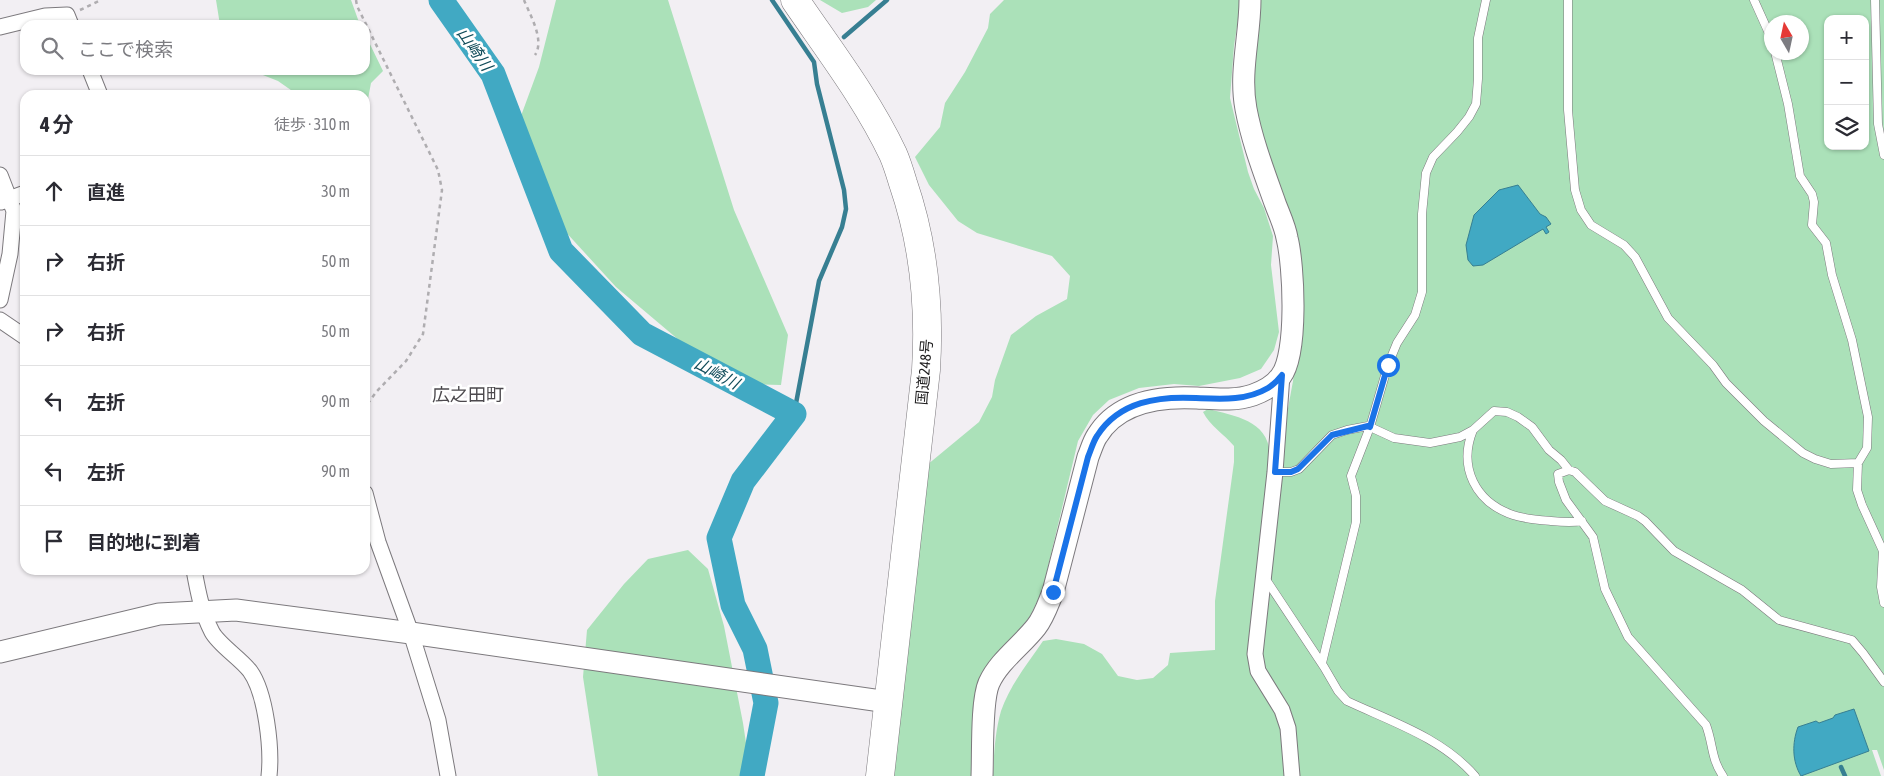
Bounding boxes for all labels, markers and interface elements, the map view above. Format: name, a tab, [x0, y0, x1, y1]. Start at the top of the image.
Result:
north arrow	[1764, 15, 1809, 60]
map controls	[1824, 15, 1869, 150]
button: +	[1824, 15, 1869, 60]
search box	[20, 20, 370, 75]
water label: 山崎川	[454, 24, 497, 75]
icon: search	[38, 34, 66, 62]
text: ここで検索	[78, 38, 173, 60]
button: −	[1824, 60, 1869, 105]
button: layers	[1824, 105, 1869, 150]
text: 4 分	[40, 112, 74, 136]
text: 徒歩 · 310 m	[274, 115, 350, 133]
icon: ahead	[40, 177, 68, 205]
text: 直進	[87, 181, 125, 203]
text: 30 m	[321, 182, 350, 200]
icon: right	[40, 247, 68, 275]
text: 右折	[87, 251, 125, 273]
text: 50 m	[321, 252, 350, 270]
icon: right	[40, 317, 68, 345]
text: 右折	[87, 321, 125, 343]
text: 50 m	[321, 322, 350, 340]
street label: 国道248号	[913, 338, 935, 406]
water label: 山崎川	[692, 354, 744, 393]
route start	[1377, 354, 1400, 377]
district label: 広之田町	[432, 384, 504, 405]
icon: left	[40, 387, 68, 415]
text: 左折	[87, 391, 125, 413]
text: 90 m	[321, 392, 350, 410]
icon: left	[40, 457, 68, 485]
text: 左折	[87, 461, 125, 483]
text: 90 m	[321, 462, 350, 480]
icon: arrive	[40, 527, 68, 555]
text: 目的地に到着	[87, 531, 201, 553]
route end	[1042, 581, 1065, 604]

